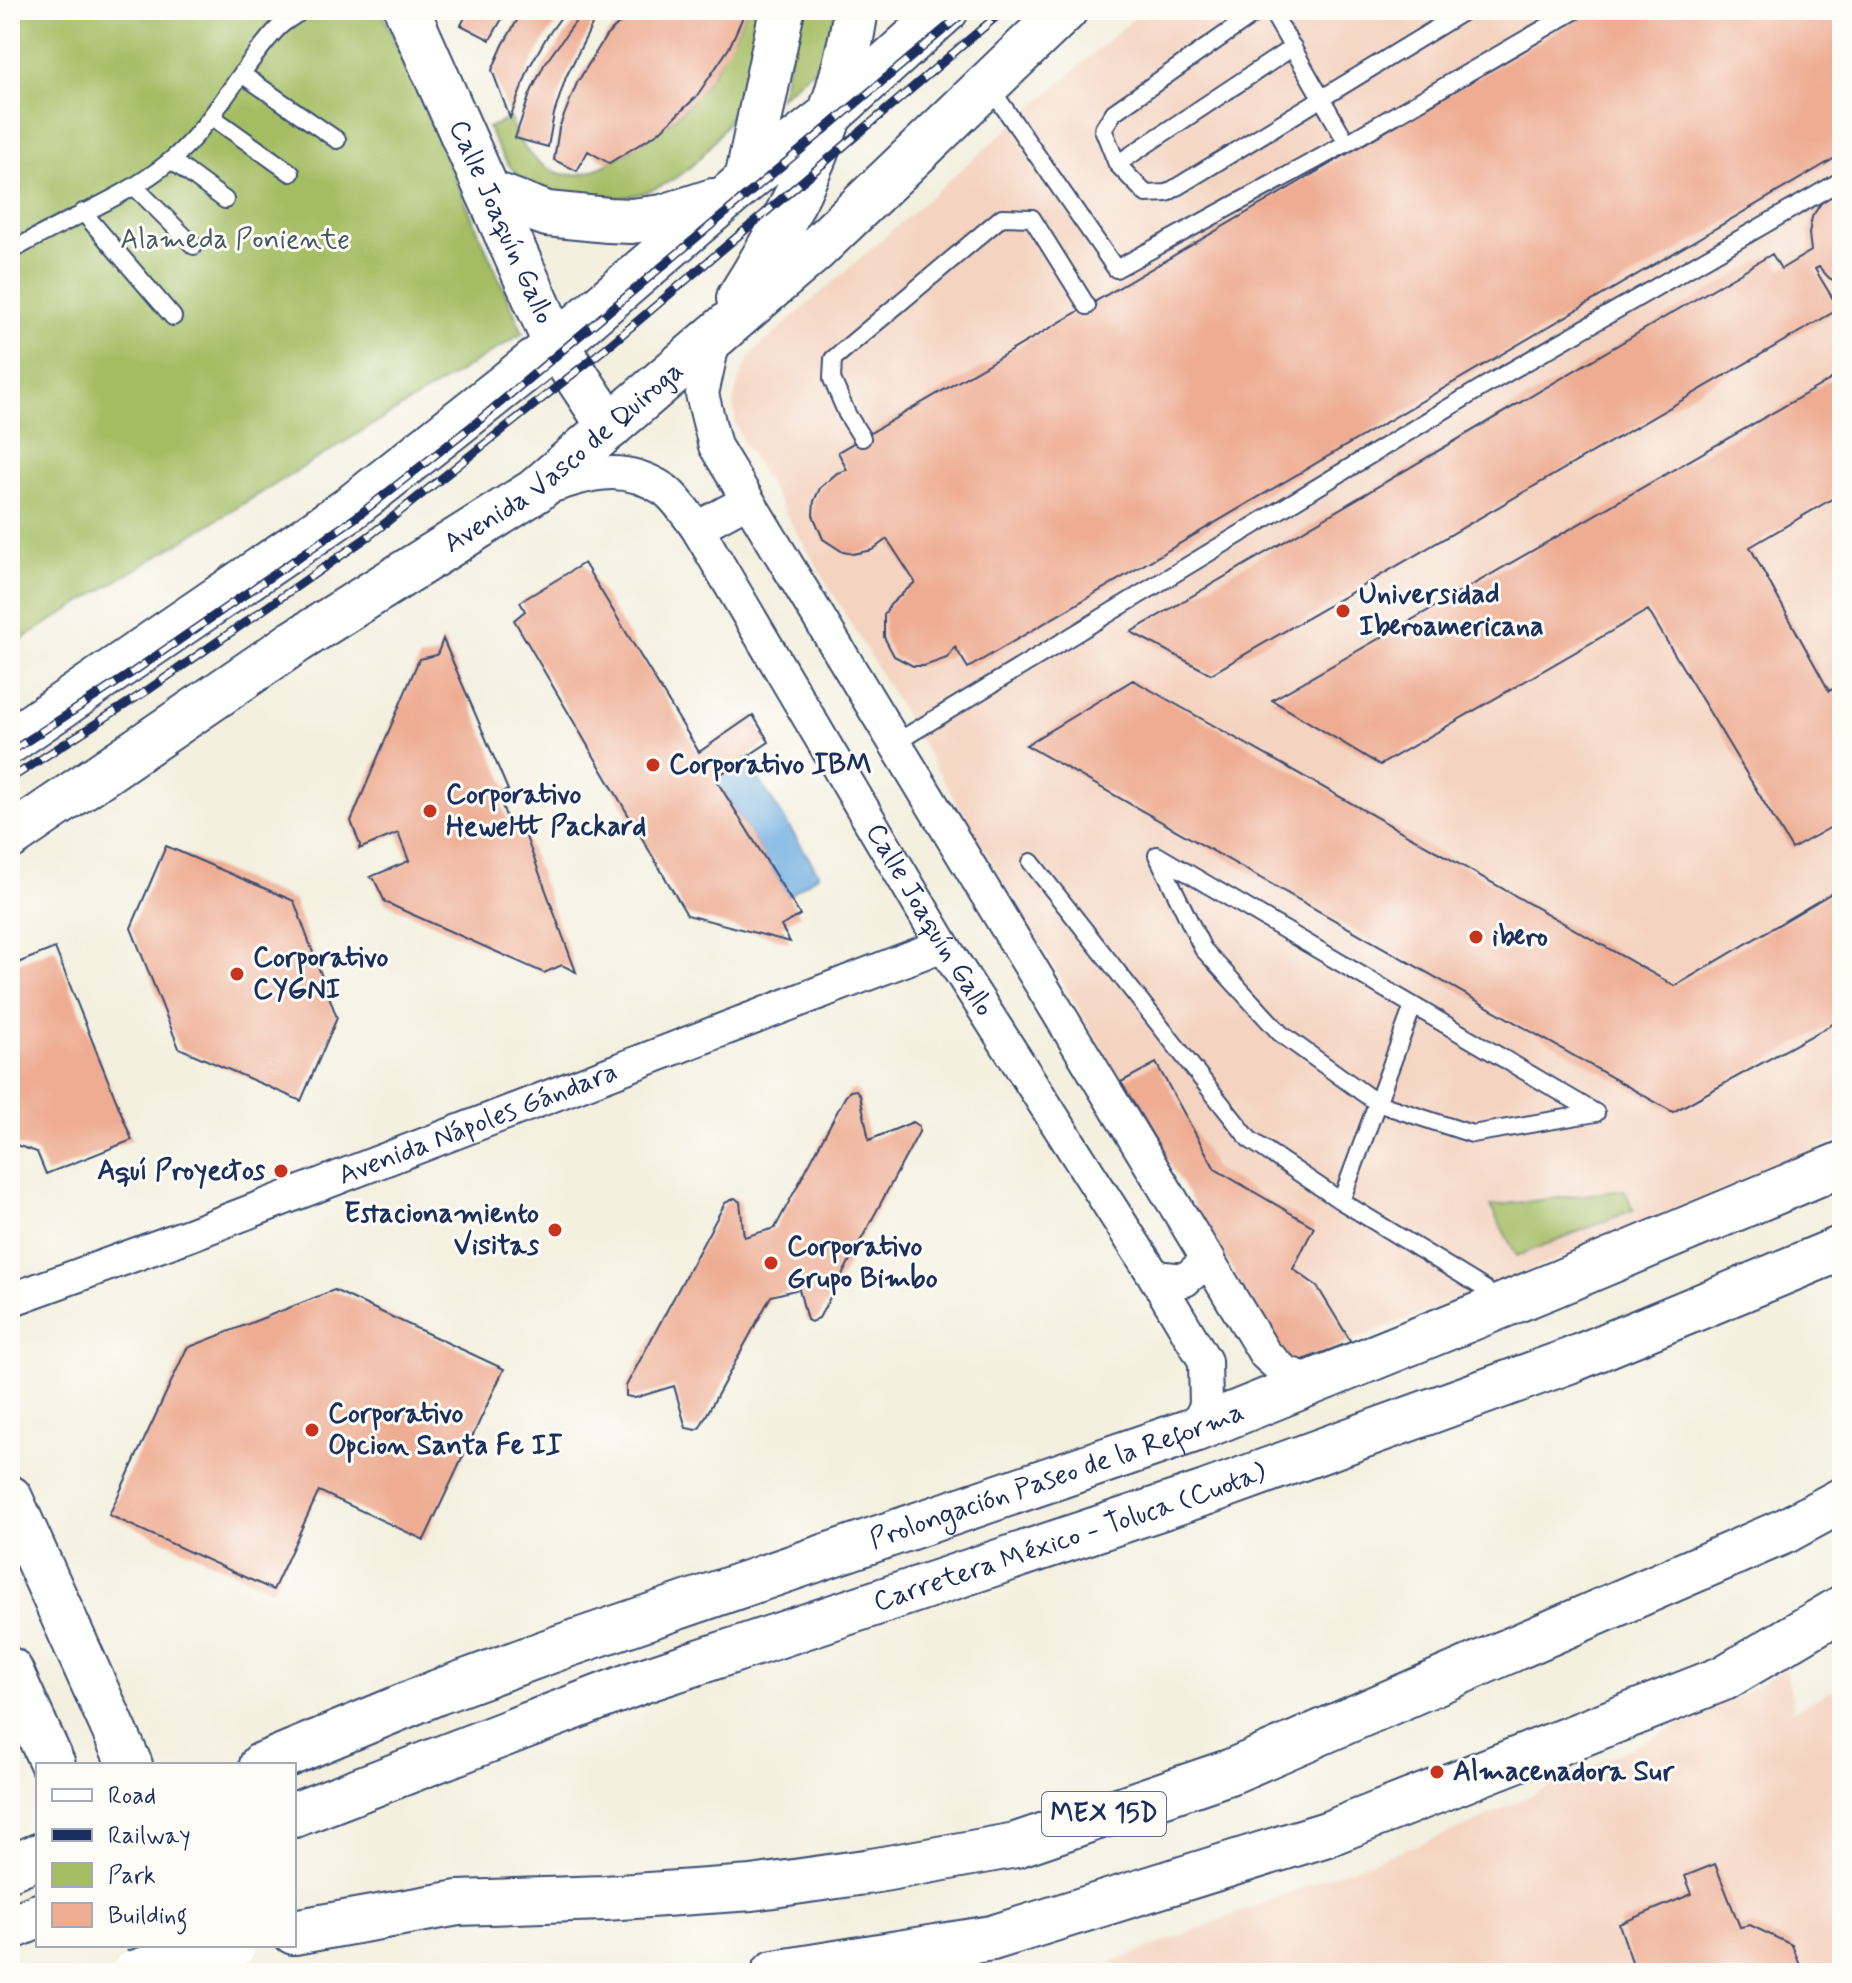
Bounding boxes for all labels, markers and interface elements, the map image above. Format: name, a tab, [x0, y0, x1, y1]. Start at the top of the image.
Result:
street label: Calle Joaquín Gallo	[440, 114, 563, 330]
park label: Alameda Poniente	[120, 222, 350, 259]
street label: Avenida Vasco de Quiroga	[437, 353, 692, 562]
place label: Universidad Iberoamericana	[1359, 577, 1544, 646]
marker: Universidad Iberoamericana	[1334, 602, 1352, 620]
place label: Corporativo IBM	[669, 747, 872, 784]
marker: Corporativo IBM	[644, 756, 662, 774]
place label: Corporativo Heweltt Packard	[446, 777, 646, 846]
marker: Corporativo Heweltt Packard	[421, 802, 439, 820]
street label: Calle Joaquín Gallo	[857, 816, 1002, 1024]
place label: ibero	[1492, 919, 1548, 956]
marker: ibero	[1467, 928, 1485, 946]
place label: Corporativo CYGNI	[253, 940, 389, 1009]
marker: Corporativo CYGNI	[228, 965, 246, 983]
street label: Avenida Nápoles Gándara	[333, 1053, 623, 1194]
place label: Aquí Proyectos	[97, 1153, 266, 1190]
marker: Aquí Proyectos	[272, 1162, 290, 1180]
place label: Estacionamiento Visitas	[344, 1196, 540, 1265]
marker: Estacionamiento Visitas	[546, 1221, 564, 1239]
place label: Corporativo Grupo Bimbo	[787, 1229, 938, 1298]
marker: Corporativo Grupo Bimbo	[762, 1254, 780, 1272]
street label: Prolongación Paseo de la Reforma	[865, 1393, 1250, 1558]
place label: Corporativo Opcion Santa Fe II	[328, 1396, 563, 1465]
marker: Corporativo Opcion Santa Fe II	[303, 1421, 321, 1439]
street label: Carretera México - Toluca (Cuota)	[869, 1454, 1271, 1621]
place label: Almacenadora Sur	[1453, 1754, 1675, 1791]
legend	[36, 1763, 296, 1947]
marker: Almacenadora Sur	[1428, 1763, 1446, 1781]
text: Road	[108, 1781, 156, 1812]
road number: MEX 15D	[1042, 1792, 1166, 1836]
text: Railway	[108, 1821, 191, 1852]
text: Park	[108, 1861, 156, 1892]
text: Building	[108, 1901, 188, 1935]

